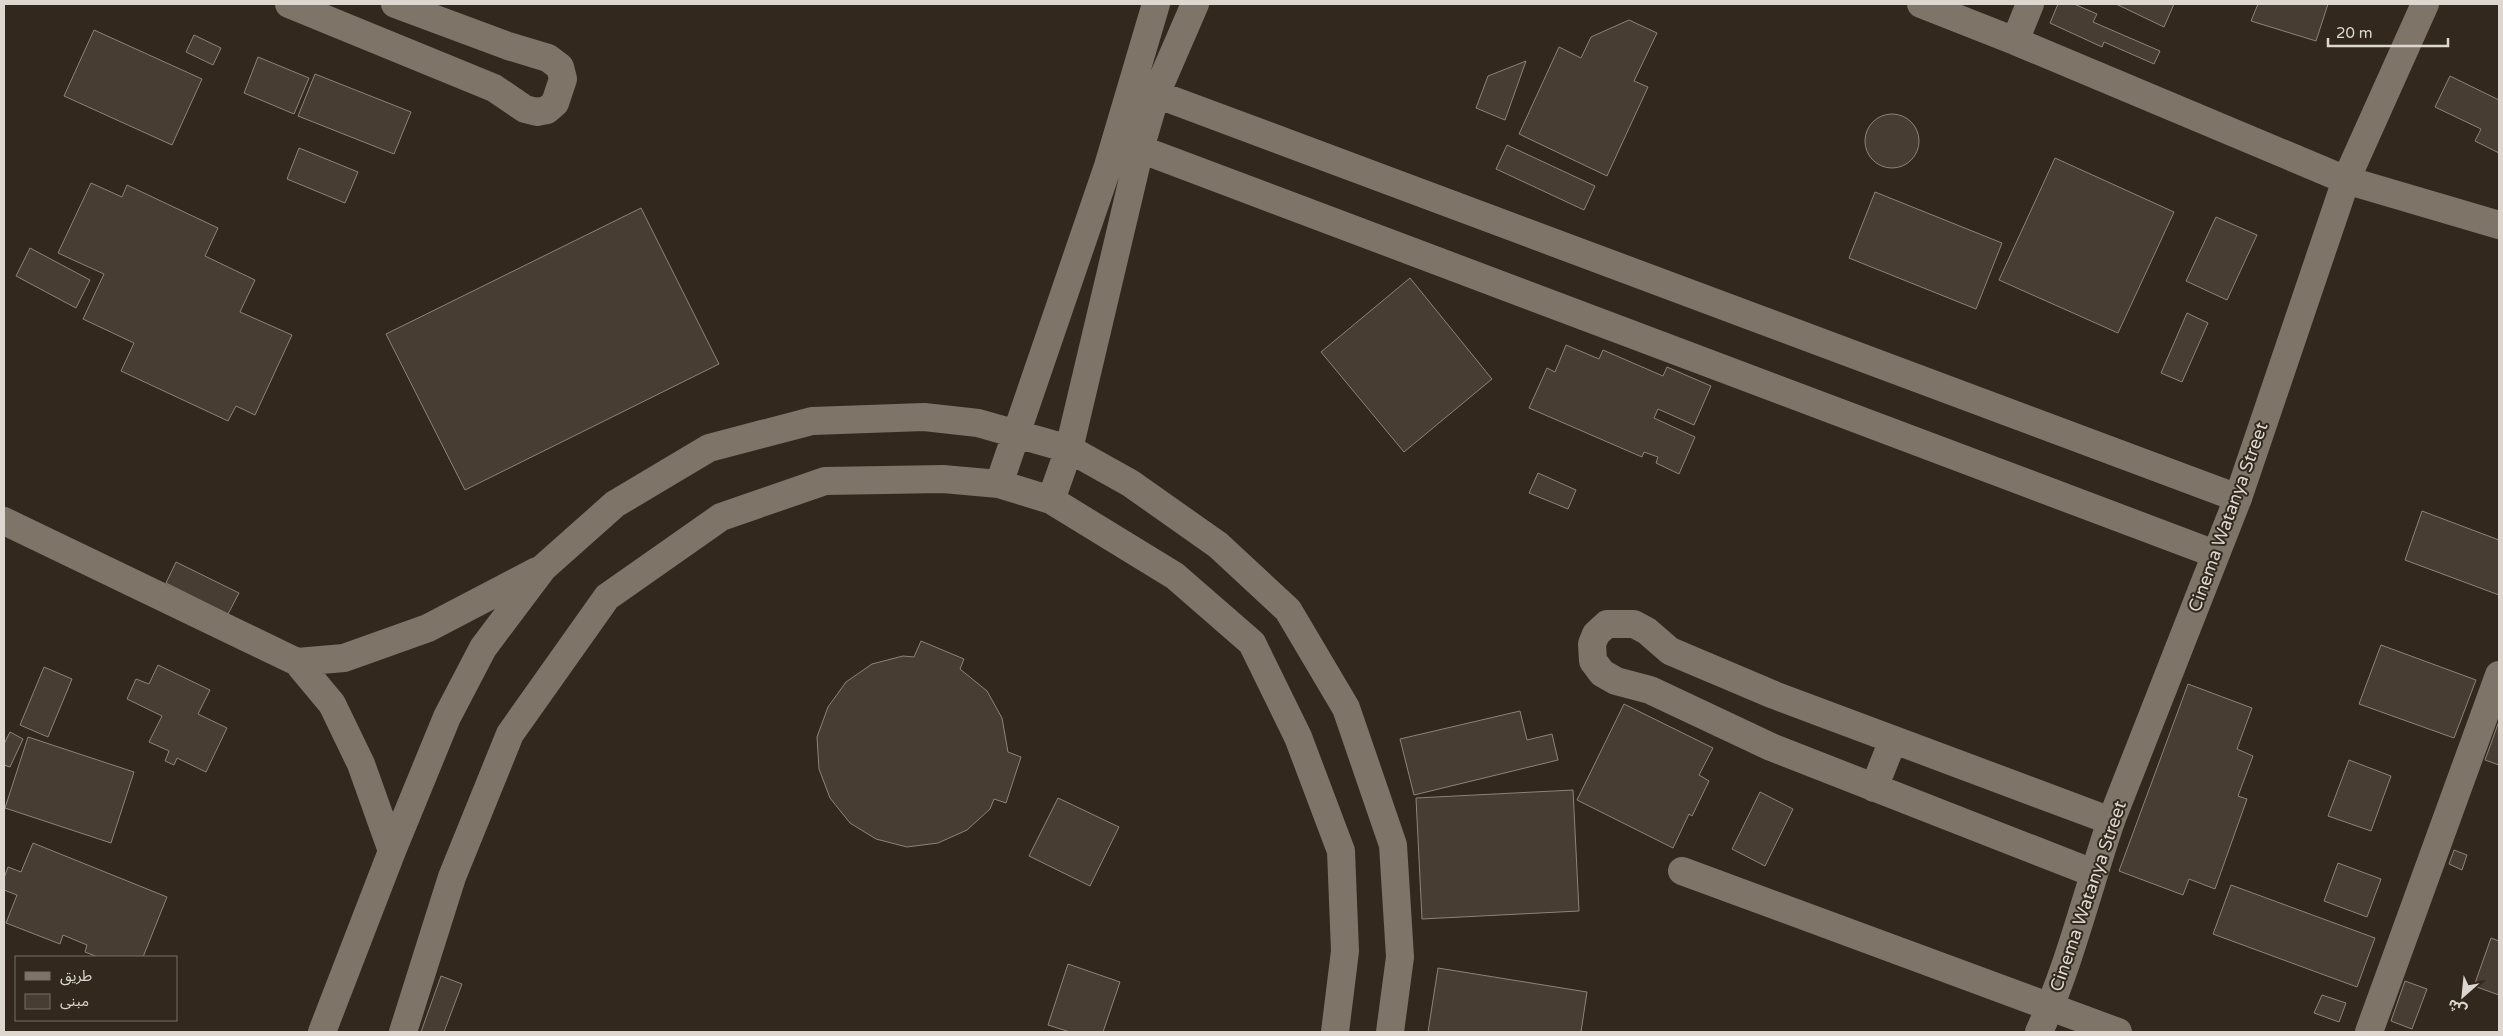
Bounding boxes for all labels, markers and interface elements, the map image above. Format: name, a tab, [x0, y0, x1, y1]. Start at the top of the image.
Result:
scale bar	[2328, 15, 2448, 47]
text: 20 m	[2336, 24, 2373, 42]
street label: Cinema Watanya Street	[2183, 419, 2273, 615]
street label: Cinema Watanya Street	[2045, 798, 2131, 994]
legend	[15, 956, 178, 1021]
text: طريق	[60, 967, 92, 986]
north arrow	[2438, 971, 2488, 1021]
text: مبنى	[60, 992, 89, 1010]
text: ش	[2445, 995, 2470, 1019]

